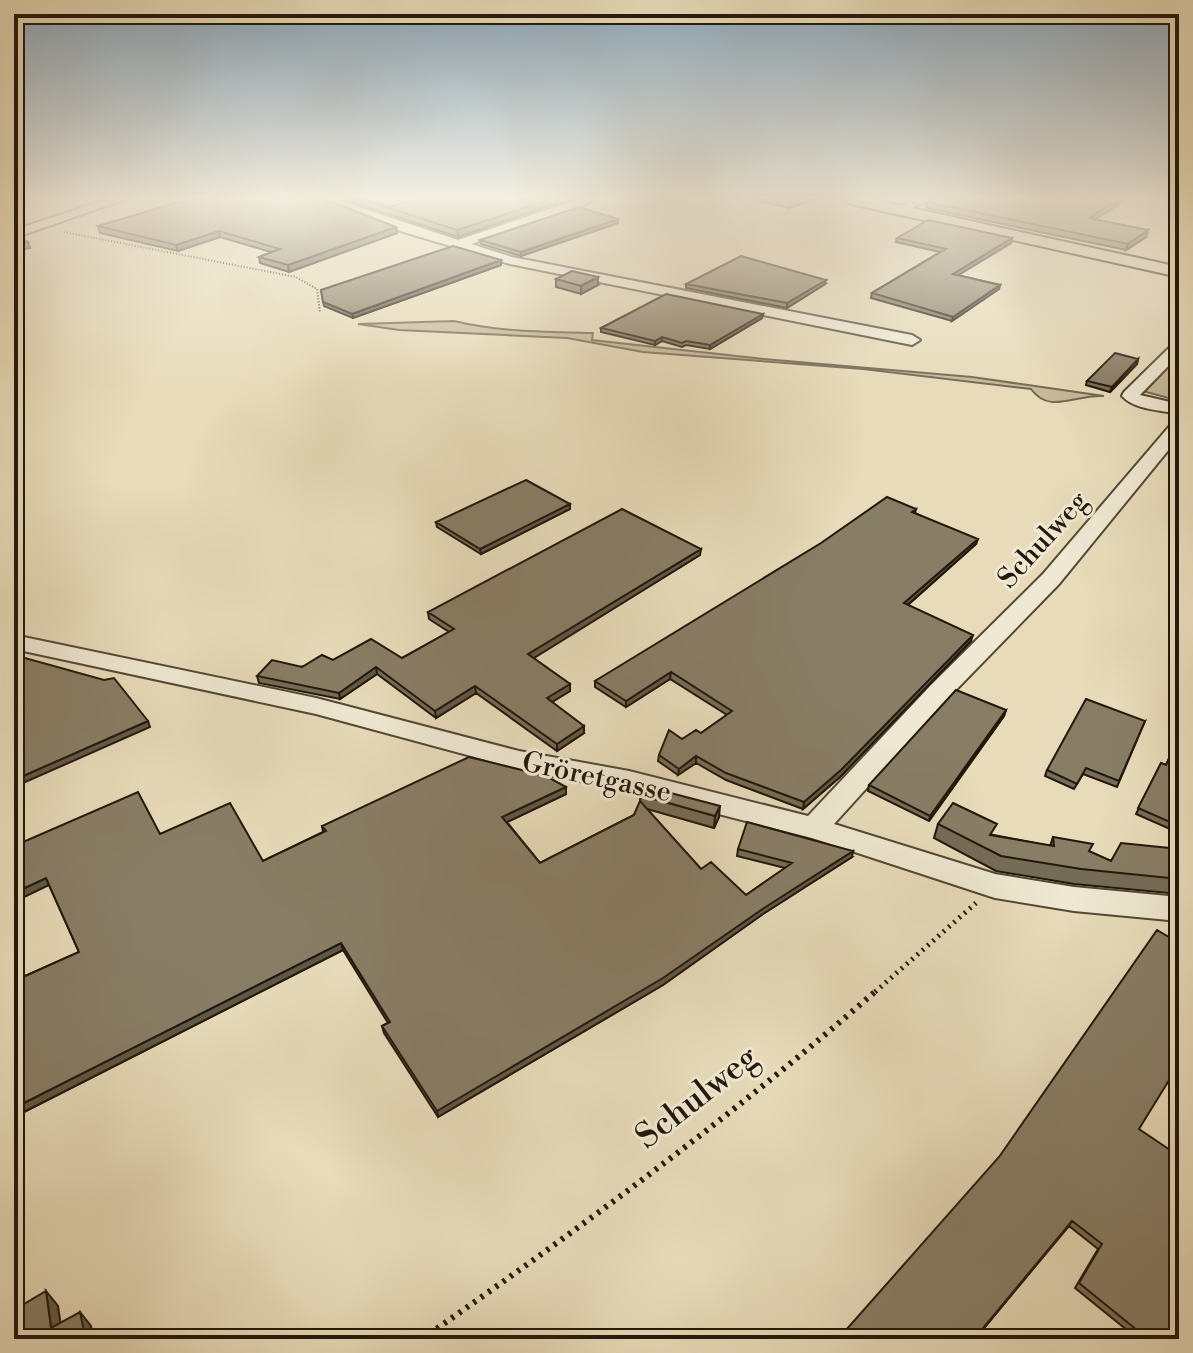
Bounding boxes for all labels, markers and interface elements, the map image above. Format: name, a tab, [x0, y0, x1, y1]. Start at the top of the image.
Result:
street label: Schulweg	[990, 484, 1096, 596]
street label: Gröretgasse	[519, 745, 674, 810]
street label: Schulweg	[628, 1036, 767, 1158]

